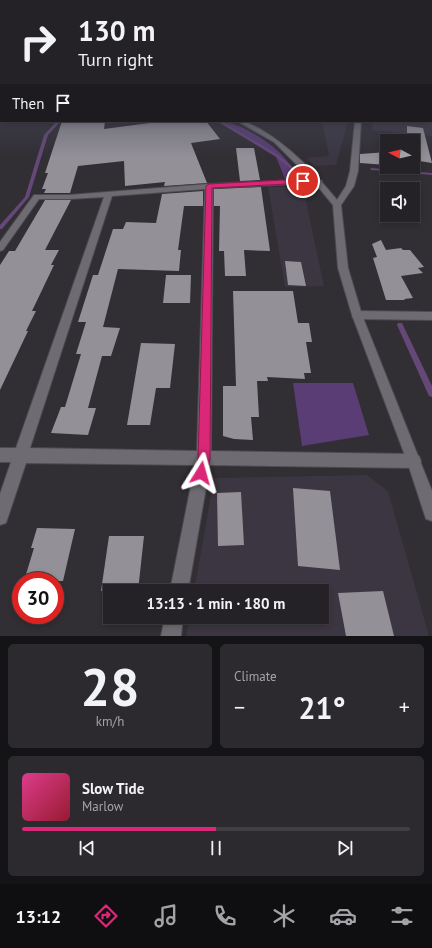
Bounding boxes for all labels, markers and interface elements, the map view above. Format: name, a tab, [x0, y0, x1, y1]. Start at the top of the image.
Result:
text: 130 m	[78, 12, 155, 49]
icon: right	[12, 16, 64, 68]
text: Turn right	[78, 48, 153, 71]
icon: arrive	[52, 92, 74, 114]
text: Then	[12, 94, 44, 113]
north arrow	[380, 134, 420, 174]
map controls	[380, 134, 420, 222]
pin	[286, 164, 320, 198]
icon: arrive	[292, 170, 314, 192]
button: sound	[380, 182, 420, 222]
position arrow	[180, 452, 222, 494]
speed limit sign: 30	[12, 572, 64, 624]
text: 13:13 · 1 min · 180 m	[147, 594, 285, 613]
text: 28	[81, 653, 139, 720]
text: Climate	[234, 668, 277, 685]
text: 21°	[298, 688, 346, 727]
text: −	[234, 693, 245, 721]
text: +	[399, 693, 410, 721]
text: km/h	[96, 713, 124, 730]
text: Slow Tide	[82, 779, 144, 798]
text: Marlow	[82, 798, 123, 815]
icon: previous	[76, 837, 98, 859]
icon: pause	[205, 837, 227, 859]
icon: next	[334, 837, 356, 859]
icon: directions	[92, 902, 120, 930]
icon: music	[152, 902, 180, 930]
icon: phone	[211, 902, 239, 930]
icon: climate	[270, 902, 298, 930]
icon: car	[329, 902, 357, 930]
icon: filters	[388, 902, 416, 930]
text: 13:12	[16, 905, 61, 928]

